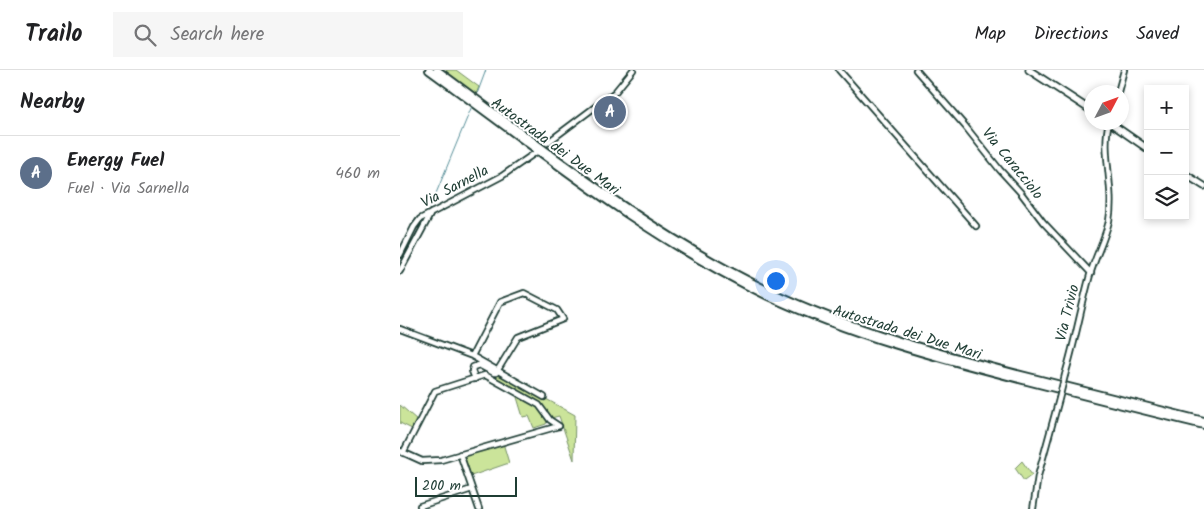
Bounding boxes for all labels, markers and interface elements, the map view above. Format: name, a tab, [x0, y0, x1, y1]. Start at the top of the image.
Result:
search box	[113, 12, 463, 57]
text: Trailo	[25, 15, 83, 54]
text: Search here	[171, 20, 264, 50]
text: Map	[974, 20, 1006, 49]
text: Directions	[1034, 20, 1108, 49]
text: Saved	[1136, 20, 1179, 49]
icon: search	[131, 21, 159, 49]
north arrow	[1084, 85, 1129, 130]
map controls	[1144, 85, 1189, 220]
button: +	[1144, 85, 1189, 130]
text: Nearby	[20, 86, 85, 119]
pin: A	[594, 93, 626, 131]
street label: Autostrada dei Due Mari	[487, 94, 623, 200]
street label: Via Caracciolo	[975, 123, 1049, 205]
button: −	[1144, 130, 1189, 175]
text: Energy Fuel	[67, 146, 164, 176]
street label: Via Sarnella	[417, 159, 493, 215]
text: A	[31, 161, 41, 186]
text: 460 m	[335, 161, 380, 186]
button: layers	[1144, 175, 1189, 220]
text: Fuel · Via Sarnella	[67, 176, 189, 201]
your location	[763, 268, 789, 294]
street label: Via Trivio	[1049, 282, 1087, 344]
street label: Autostrada dei Due Mari	[830, 299, 986, 367]
scale bar	[415, 474, 518, 497]
text: 200 m	[422, 475, 461, 497]

